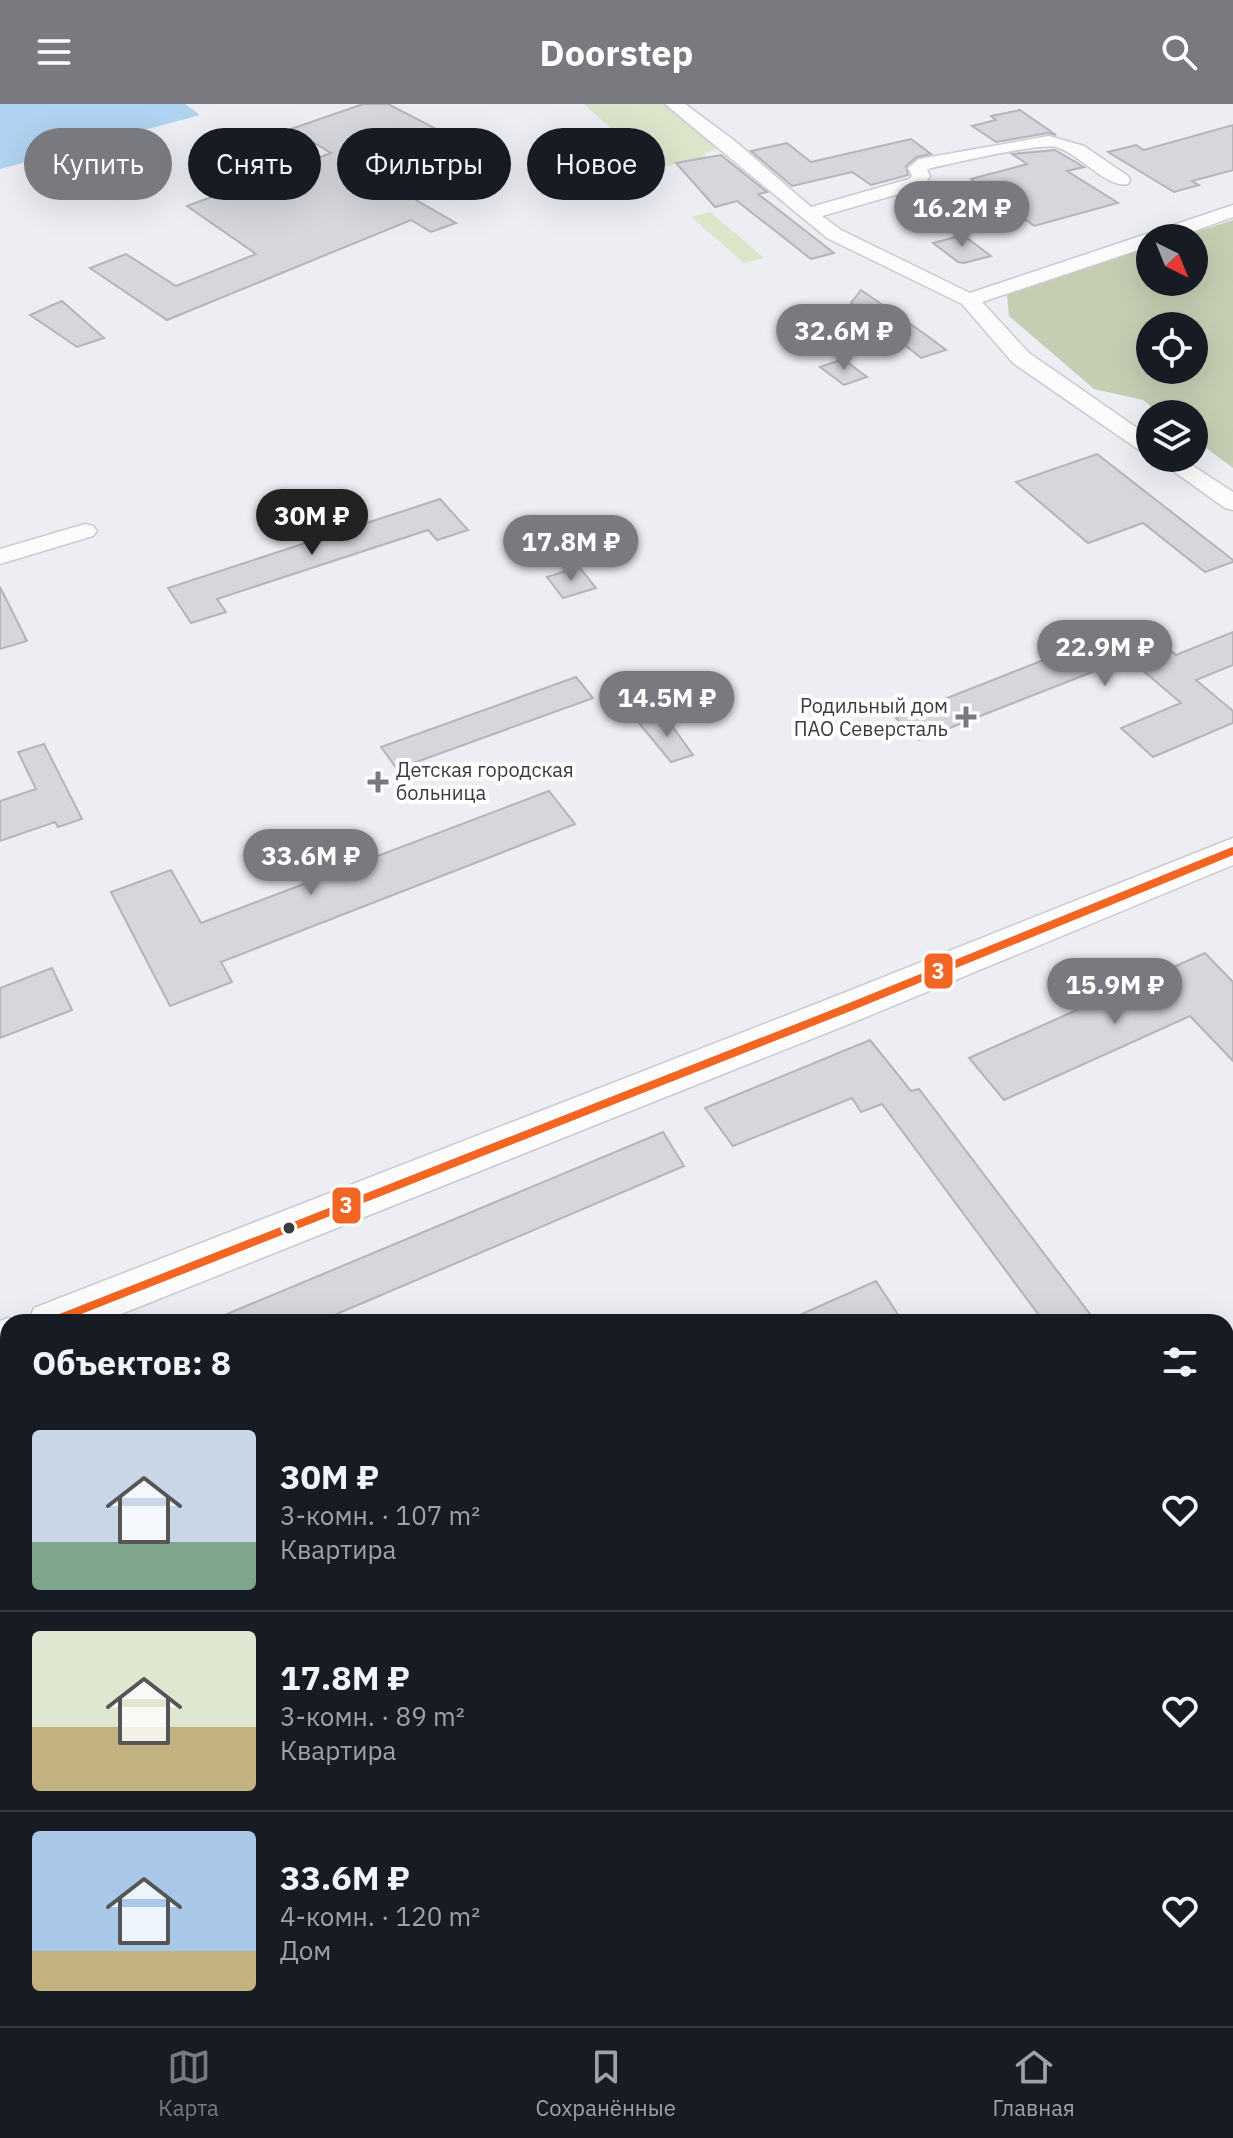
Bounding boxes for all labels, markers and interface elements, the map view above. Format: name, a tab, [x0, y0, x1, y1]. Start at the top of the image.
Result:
text: Doorstep	[540, 29, 693, 76]
icon: menu	[32, 30, 76, 74]
icon: search	[1157, 30, 1201, 74]
chip: Купить	[24, 128, 172, 200]
chip: Снять	[188, 128, 321, 200]
chip: Фильтры	[337, 128, 511, 200]
chip: Новое	[527, 128, 665, 200]
pin: 16.2M ₽	[888, 181, 1036, 249]
text: 16.2M ₽	[912, 190, 1012, 224]
north arrow	[1136, 224, 1208, 296]
map controls	[1136, 224, 1208, 472]
pin: 32.6M ₽	[770, 304, 918, 372]
button: locate	[1136, 312, 1208, 384]
text: 32.6M ₽	[794, 313, 894, 347]
button: layers	[1136, 400, 1208, 472]
pin: 30M ₽	[256, 489, 368, 557]
text: 30M ₽	[274, 498, 350, 532]
pin: 17.8M ₽	[497, 515, 645, 583]
text: 17.8M ₽	[521, 524, 621, 558]
pin: 22.9M ₽	[1031, 620, 1179, 688]
text: 22.9M ₽	[1055, 629, 1155, 663]
pin: 14.5M ₽	[593, 671, 741, 739]
text: 14.5M ₽	[617, 680, 717, 714]
place label: Родильный дом ПАО Северсталь	[794, 692, 948, 742]
marker: Родильный дом ПАО Северсталь	[955, 706, 977, 728]
place label: Детская городская больница	[396, 756, 574, 806]
marker: Детская городская больница	[367, 771, 389, 793]
pin: 33.6M ₽	[237, 829, 385, 897]
text: 33.6M ₽	[261, 838, 361, 872]
line badge: 3	[923, 952, 954, 990]
text: 3	[931, 956, 945, 985]
pin: 15.9M ₽	[1041, 958, 1189, 1026]
text: 15.9M ₽	[1065, 967, 1165, 1001]
line badge: 3	[331, 1186, 362, 1225]
text: 3	[339, 1190, 353, 1219]
unlabelled marker	[281, 1220, 297, 1236]
text: Объектов: 8	[32, 1340, 231, 1384]
icon: filters	[1158, 1340, 1202, 1384]
text: 30M ₽	[280, 1454, 379, 1498]
icon: home	[96, 1462, 192, 1558]
icon: heart	[1158, 1488, 1202, 1532]
text: 3-комн. · 107 m²	[280, 1498, 480, 1532]
text: Квартира	[280, 1532, 397, 1566]
text: 17.8M ₽	[280, 1655, 410, 1699]
icon: home	[96, 1663, 192, 1759]
icon: heart	[1158, 1689, 1202, 1733]
text: 3-комн. · 89 m²	[280, 1699, 465, 1733]
text: Квартира	[280, 1733, 397, 1767]
text: 33.6M ₽	[280, 1855, 410, 1899]
icon: home	[96, 1863, 192, 1959]
icon: heart	[1158, 1889, 1202, 1933]
text: 4-комн. · 120 m²	[280, 1899, 480, 1933]
text: Дом	[280, 1933, 331, 1967]
tab: Карта	[158, 2045, 219, 2122]
tab: Сохранённые	[536, 2045, 676, 2122]
tab: Главная	[992, 2045, 1075, 2122]

